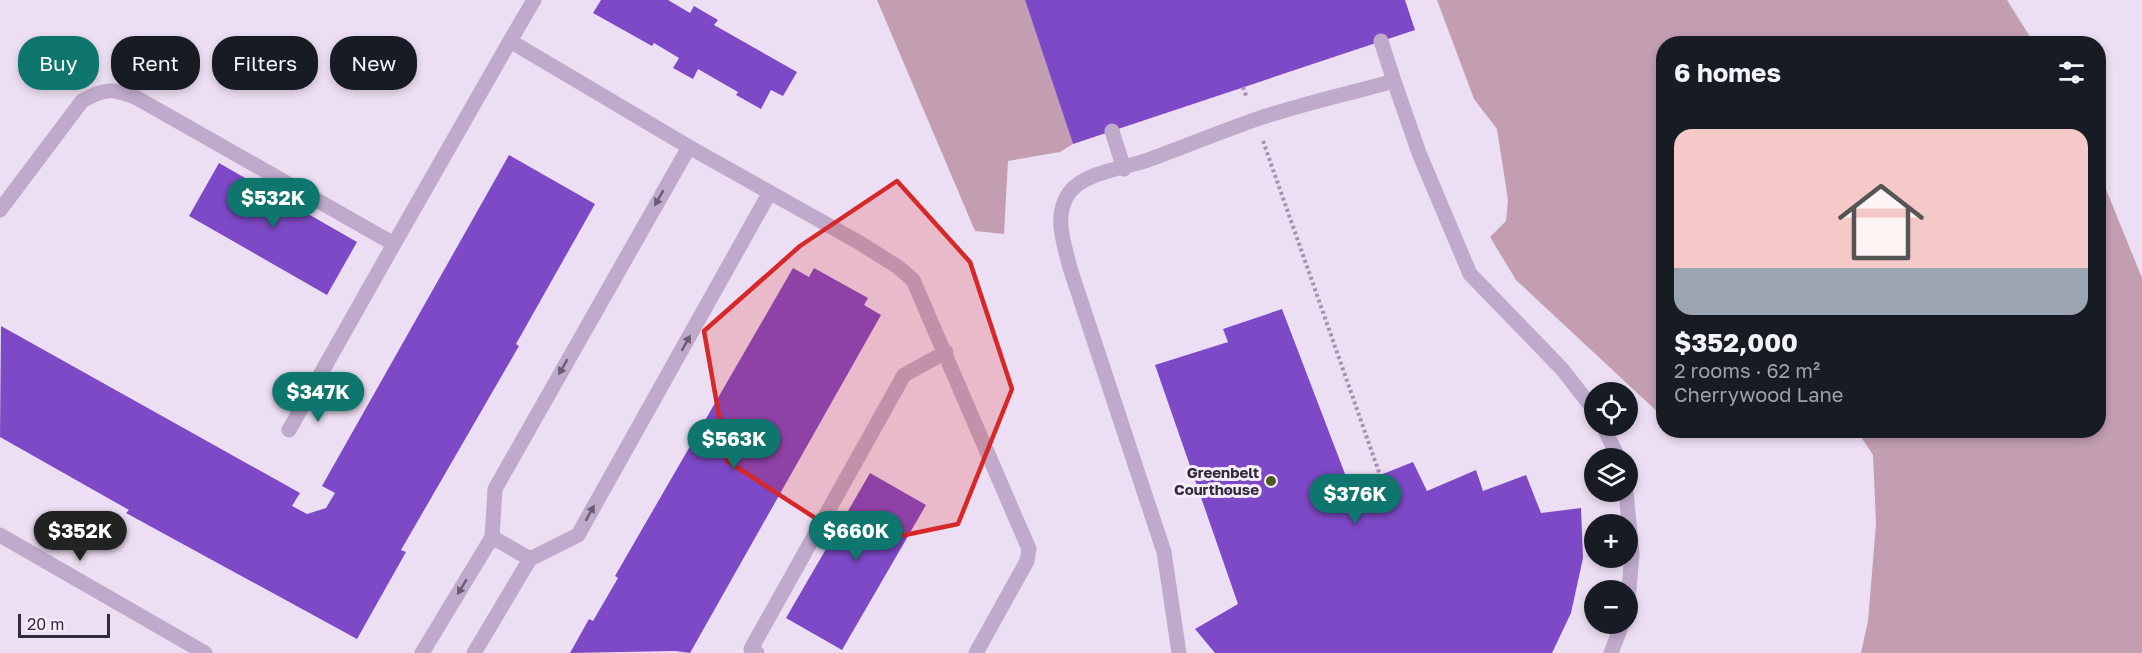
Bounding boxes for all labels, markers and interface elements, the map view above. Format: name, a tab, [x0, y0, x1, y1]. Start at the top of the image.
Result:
chip: Buy	[18, 36, 99, 90]
chip: Rent	[111, 36, 200, 90]
chip: Filters	[212, 36, 318, 90]
chip: New	[330, 36, 417, 90]
icon: filters	[2055, 56, 2088, 89]
text: 6 homes	[1674, 57, 1781, 88]
icon: home	[1827, 168, 1935, 276]
pin: $532K	[231, 178, 315, 229]
text: $532K	[241, 185, 305, 209]
one-way arrow	[654, 190, 665, 206]
text: $352,000	[1674, 327, 1798, 358]
one-way arrow	[681, 334, 691, 351]
text: 2 rooms · 62 m²	[1674, 358, 1820, 382]
one-way arrow	[557, 359, 568, 375]
pin: $347K	[276, 372, 360, 423]
text: $347K	[286, 379, 350, 403]
map controls	[1584, 382, 1638, 634]
button: locate	[1584, 382, 1638, 436]
text: Cherrywood Lane	[1674, 382, 1843, 406]
pin: $563K	[692, 419, 776, 470]
text: $563K	[702, 426, 767, 450]
button: layers	[1584, 448, 1638, 502]
place label: Greenbelt Courthouse	[1174, 463, 1259, 498]
marker: Greenbelt Courthouse	[1264, 474, 1278, 488]
pin: $376K	[1313, 474, 1397, 525]
text: $376K	[1323, 481, 1387, 505]
one-way arrow	[585, 505, 596, 521]
pin: $352K	[38, 511, 122, 562]
pin: $660K	[814, 511, 898, 562]
button: +	[1584, 514, 1638, 568]
text: $352K	[48, 518, 112, 542]
text: $660K	[823, 518, 889, 542]
one-way arrow	[456, 579, 467, 595]
button: −	[1584, 580, 1638, 634]
scale bar	[18, 611, 110, 638]
text: 20 m	[27, 614, 64, 634]

